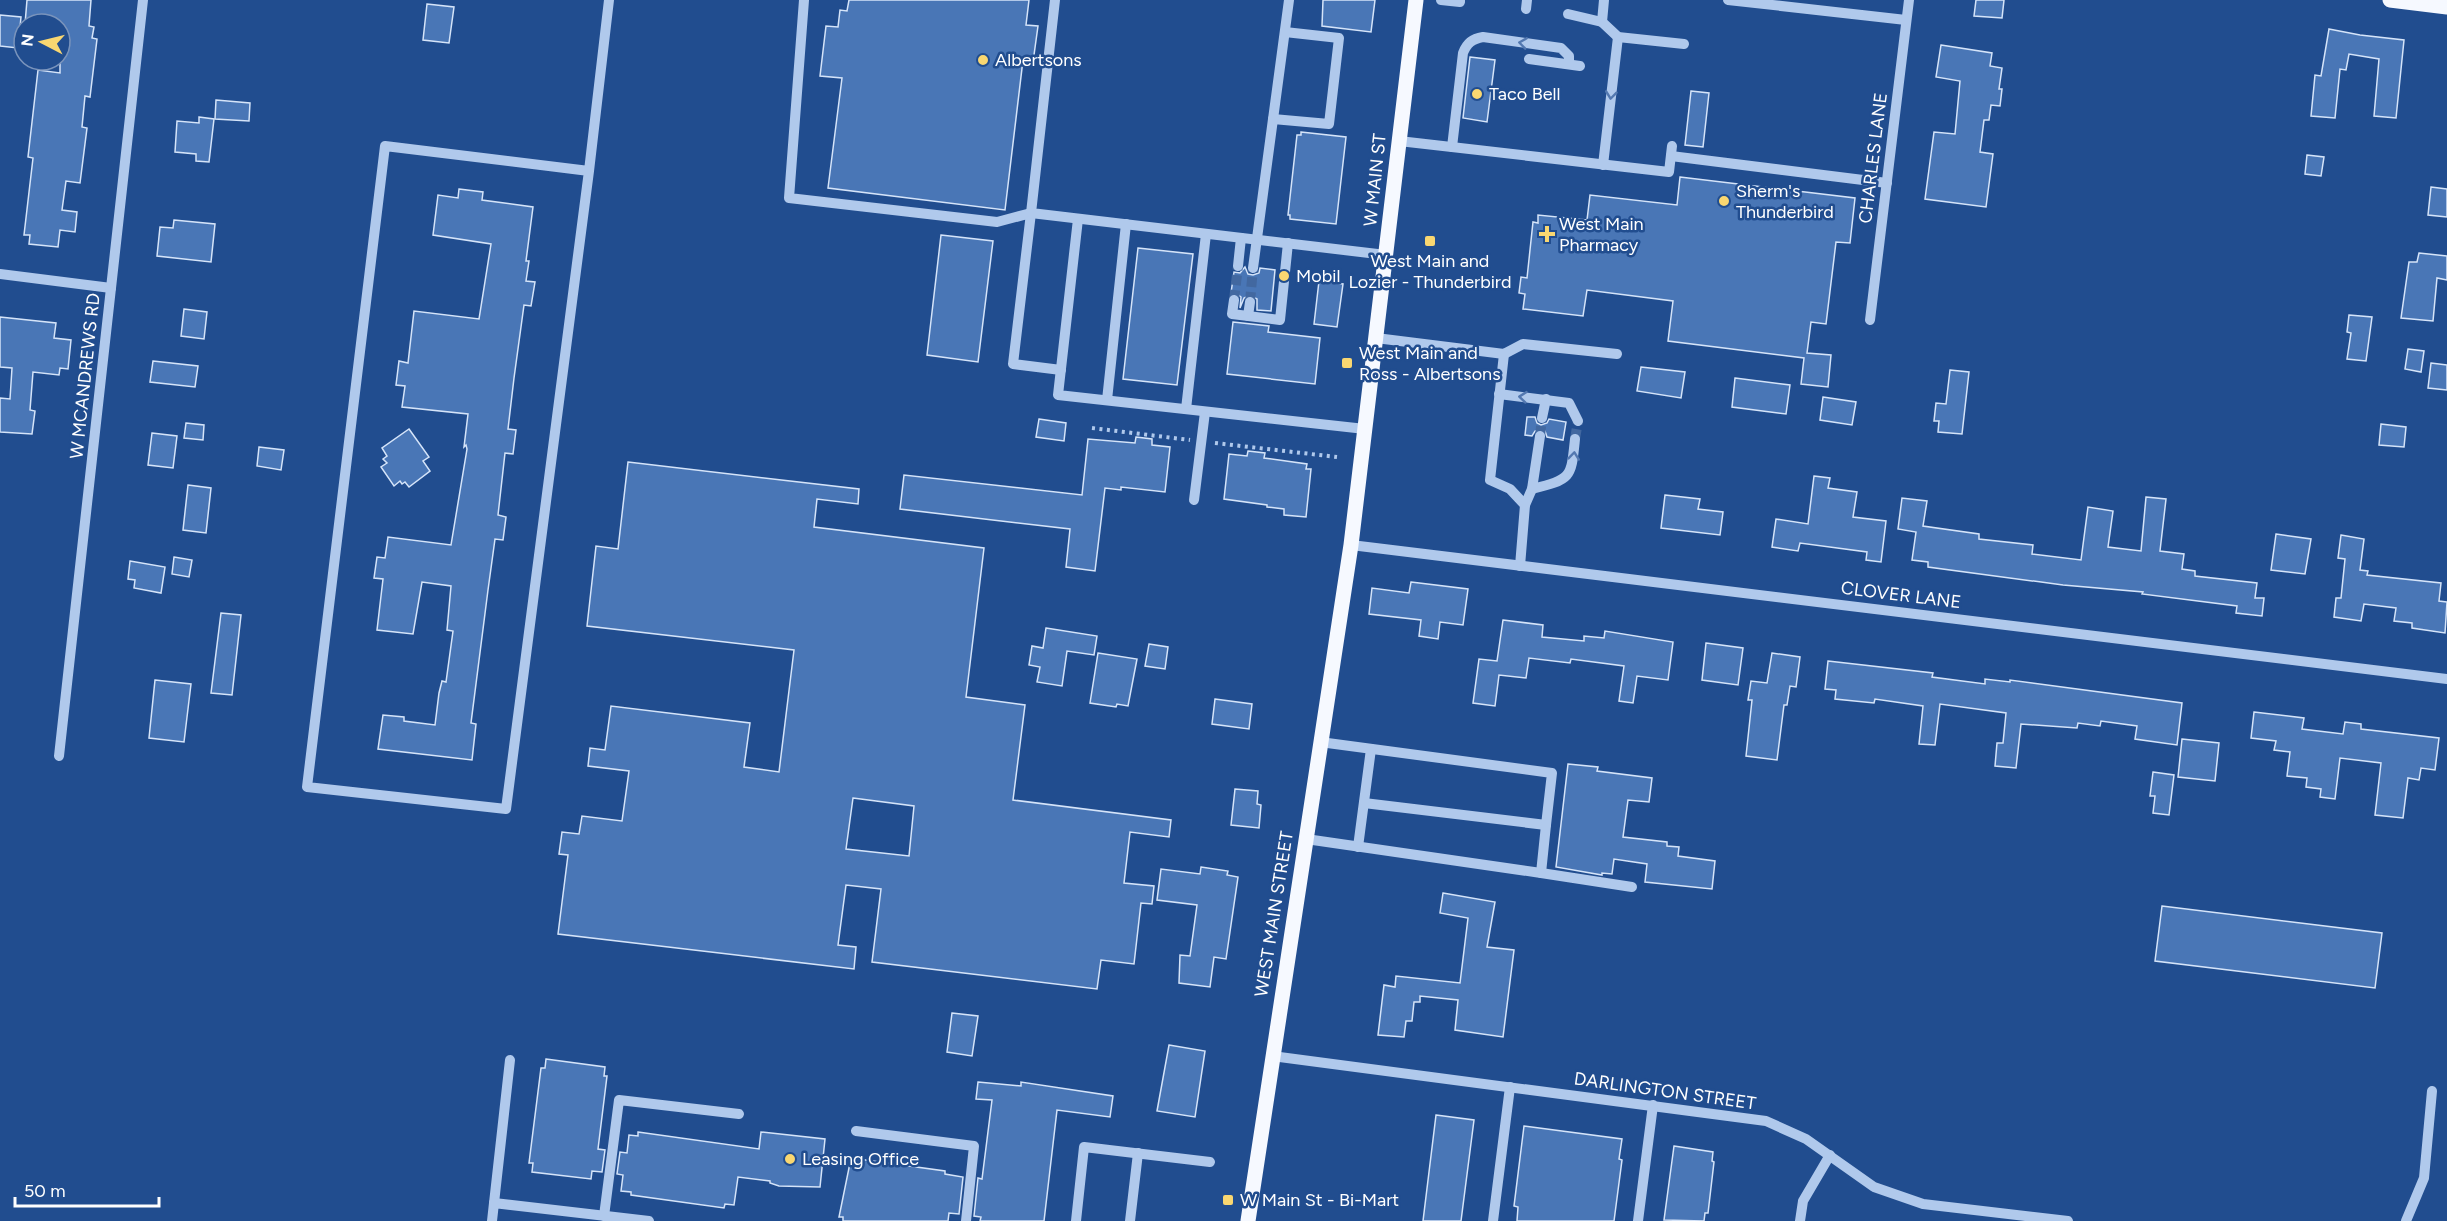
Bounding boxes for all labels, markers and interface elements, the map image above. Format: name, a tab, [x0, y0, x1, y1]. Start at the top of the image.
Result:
north arrow	[12, 12, 72, 72]
text: N	[17, 33, 38, 48]
one-way arrow	[1518, 37, 1527, 49]
place label: Albertsons	[995, 49, 1082, 71]
marker: Albertsons	[976, 53, 990, 67]
place label: Taco Bell	[1489, 83, 1560, 105]
marker: Taco Bell	[1470, 87, 1484, 101]
one-way arrow	[1606, 90, 1618, 99]
street label: CHARLES LANE	[1854, 91, 1892, 225]
street label: W MAIN ST	[1359, 132, 1391, 228]
place label: Sherm's Thunderbird	[1736, 180, 1834, 223]
marker: Sherm's Thunderbird	[1717, 194, 1731, 208]
place label: West Main Pharmacy	[1559, 213, 1644, 256]
marker: West Main Pharmacy	[1540, 227, 1554, 241]
marker: West Main and Lozier - Thunderbird	[1423, 234, 1437, 248]
place label: West Main and Lozier - Thunderbird	[1348, 250, 1512, 293]
place label: Mobil	[1296, 265, 1340, 287]
marker: Mobil	[1277, 269, 1291, 283]
street label: W MCANDREWS RD	[65, 292, 105, 460]
place label: West Main and Ross - Albertsons	[1359, 342, 1501, 385]
marker: West Main and Ross - Albertsons	[1340, 356, 1354, 370]
one-way arrow	[1518, 391, 1527, 404]
one-way arrow	[1567, 451, 1579, 461]
street label: CLOVER LANE	[1840, 577, 1962, 613]
street label: WEST MAIN STREET	[1250, 829, 1298, 998]
street label: DARLINGTON STREET	[1573, 1067, 1757, 1115]
place label: Leasing Office	[802, 1148, 919, 1170]
marker: Leasing Office	[783, 1152, 797, 1166]
scale bar	[15, 1170, 159, 1208]
text: 50 m	[24, 1180, 66, 1202]
place label: W Main St - Bi-Mart	[1240, 1189, 1399, 1211]
marker: W Main St - Bi-Mart	[1221, 1193, 1235, 1207]

